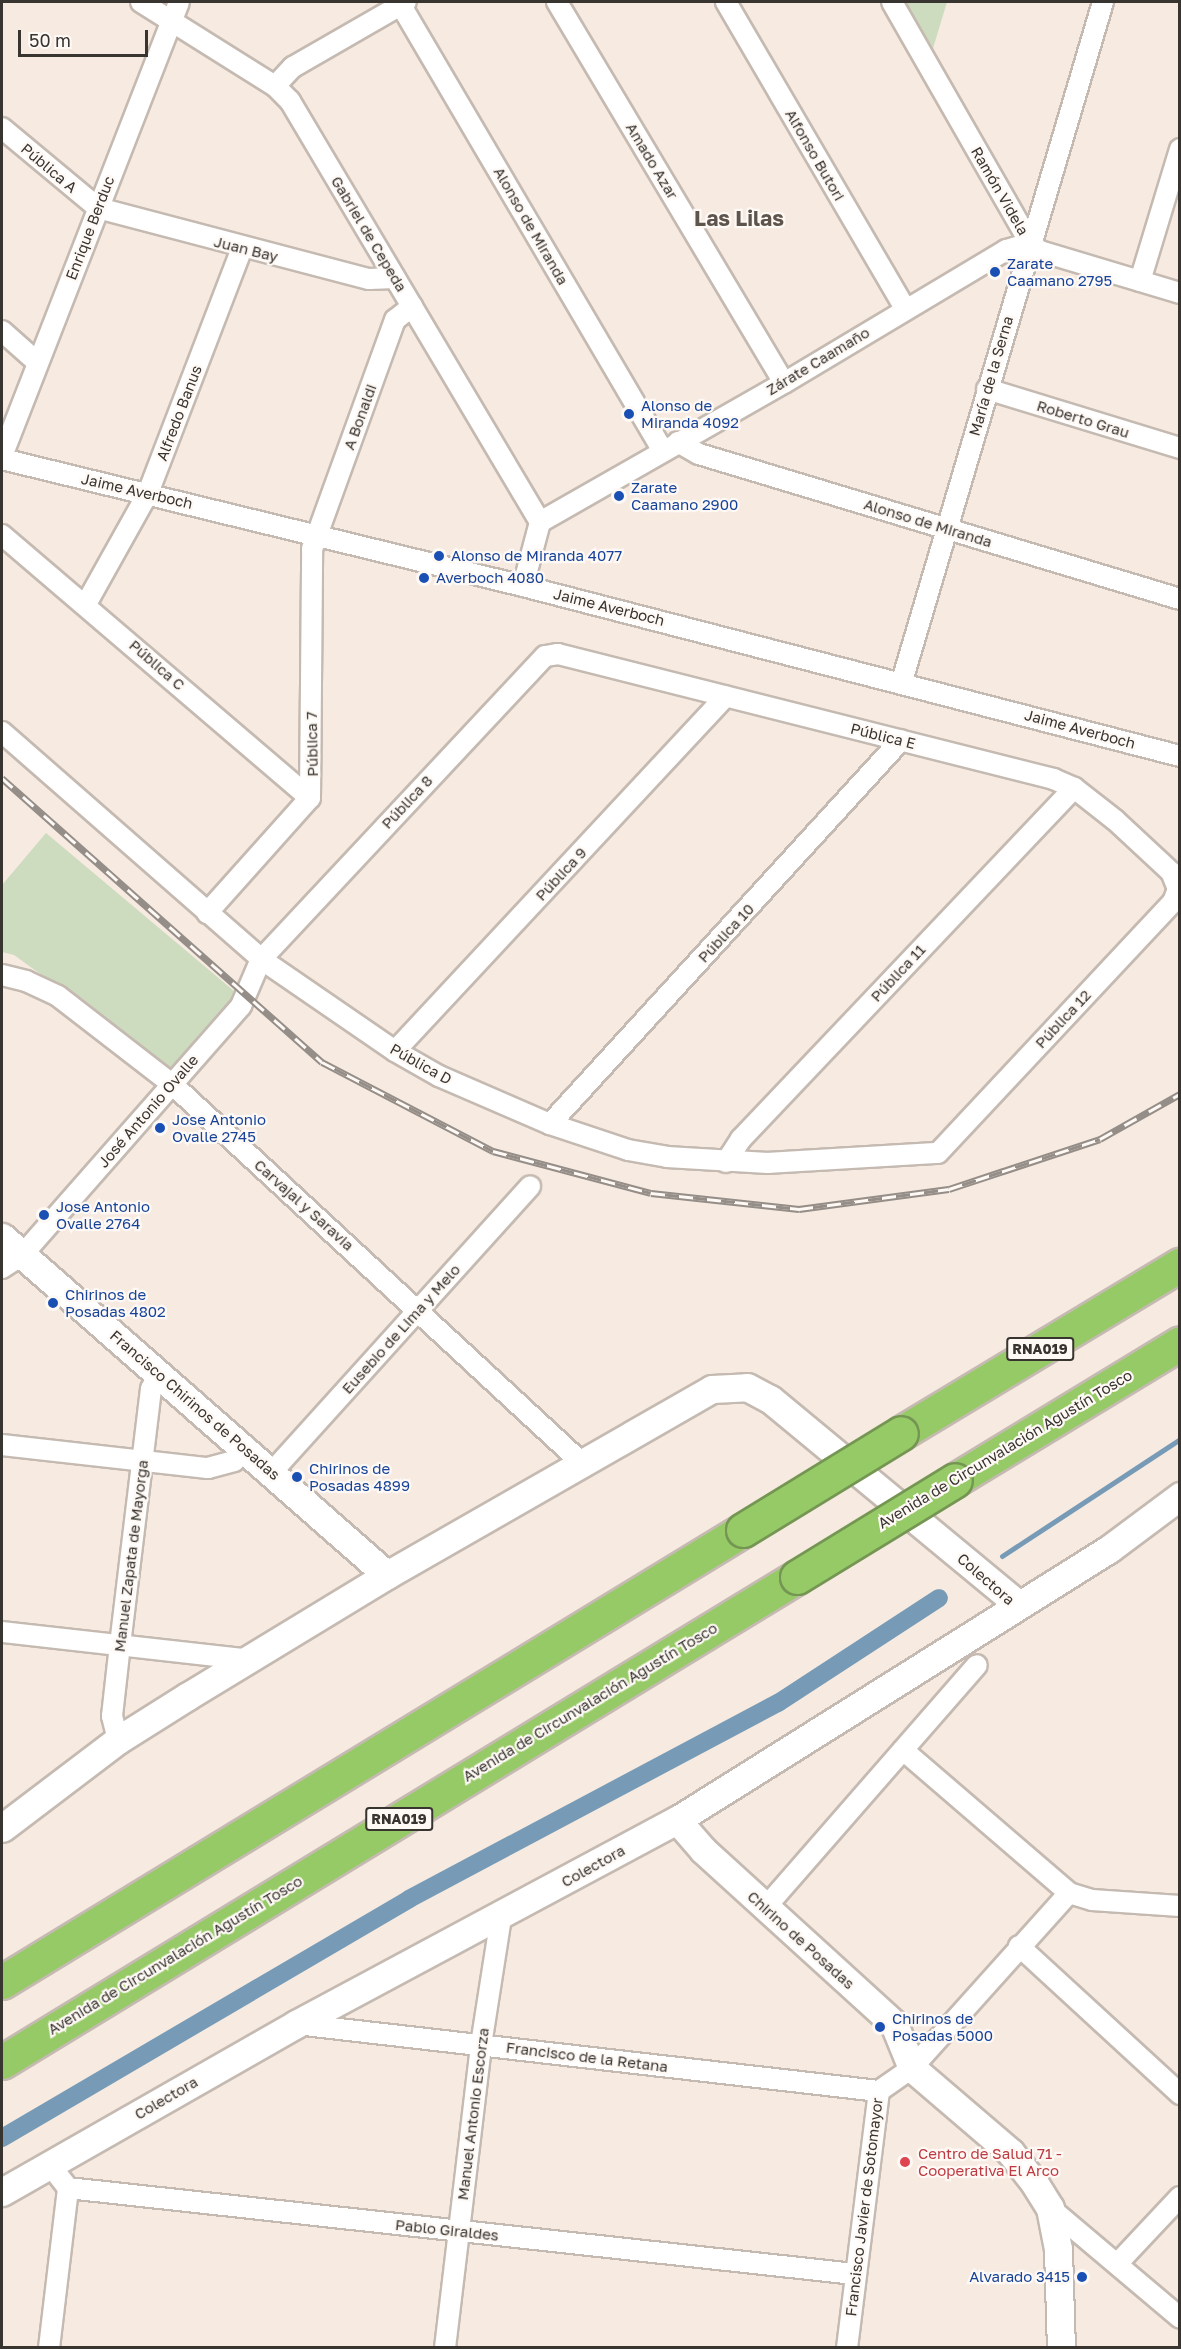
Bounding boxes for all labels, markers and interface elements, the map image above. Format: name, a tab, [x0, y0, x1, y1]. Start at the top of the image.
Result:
scale bar	[21, 18, 152, 56]
text: 50 m	[29, 29, 71, 51]
street label: Alfonso Butori	[782, 106, 848, 204]
street label: Amado Azar	[622, 120, 682, 202]
street label: Pública A	[17, 139, 81, 197]
street label: Ramón Videla	[967, 144, 1033, 238]
street label: Alonso de Miranda	[490, 164, 572, 288]
street label: Enrique Berduc	[62, 173, 118, 283]
street label: Gabriel de Cepeda	[327, 173, 411, 295]
district label: Las Lilas	[694, 205, 784, 231]
street label: Juan Bay	[212, 232, 280, 266]
place label: Zarate Caamano 2795	[1007, 254, 1112, 289]
marker: Zarate Caamano 2795	[988, 265, 1002, 279]
street label: María de la Serna	[965, 314, 1017, 438]
street label: Zárate Caamaño	[763, 323, 873, 399]
street label: Alfredo Banus	[153, 363, 205, 463]
street label: A Bonaldi	[340, 382, 380, 452]
place label: Alonso de Miranda 4092	[641, 396, 739, 431]
street label: Roberto Grau	[1035, 396, 1131, 442]
marker: Alonso de Miranda 4092	[622, 407, 636, 421]
street label: Jaime Averboch	[79, 469, 195, 513]
place label: Zarate Caamano 2900	[631, 478, 738, 513]
marker: Zarate Caamano 2900	[612, 489, 626, 503]
street label: Alonso de Miranda	[862, 495, 994, 551]
place label: Alonso de Miranda 4077	[451, 547, 622, 565]
marker: Alonso de Miranda 4077	[432, 549, 446, 563]
place label: Averboch 4080	[436, 569, 544, 587]
marker: Averboch 4080	[417, 571, 431, 585]
street label: Jaime Averboch	[552, 584, 666, 630]
street label: Pública C	[126, 636, 188, 694]
street label: Jaime Averboch	[1023, 706, 1137, 752]
street label: Pública 7	[302, 711, 322, 777]
street label: Pública E	[849, 719, 917, 753]
street label: Pública 8	[378, 772, 436, 832]
street label: Pública 9	[532, 844, 590, 904]
street label: Pública 10	[694, 900, 758, 966]
street label: Pública 11	[867, 941, 929, 1005]
street label: Pública 12	[1031, 986, 1095, 1052]
street label: Pública D	[387, 1040, 455, 1088]
street label: José Antonio Ovalle	[94, 1051, 202, 1171]
place label: Jose Antonio Ovalle 2745	[172, 1110, 266, 1145]
marker: Jose Antonio Ovalle 2745	[153, 1121, 167, 1135]
street label: Carvajal y Saravia	[251, 1156, 357, 1254]
place label: Jose Antonio Ovalle 2764	[56, 1197, 150, 1232]
marker: Jose Antonio Ovalle 2764	[37, 1208, 51, 1222]
street label: Eusebio de Lima y Melo	[338, 1261, 464, 1397]
place label: Chirinos de Posadas 4802	[65, 1285, 166, 1320]
marker: Chirinos de Posadas 4802	[46, 1296, 60, 1310]
street label: Francisco Chirinos de Posadas	[106, 1326, 284, 1484]
road number: RNA019	[1006, 1338, 1074, 1360]
street label: Avenida de Circunvalación Agustín Tosco	[875, 1366, 1135, 1532]
street label: Manuel Zapata de Mayorga	[110, 1459, 152, 1653]
place label: Chirinos de Posadas 4899	[309, 1459, 410, 1494]
marker: Chirinos de Posadas 4899	[290, 1470, 304, 1484]
street label: Colectora	[954, 1549, 1018, 1609]
street label: Avenida de Circunvalación Agustín Tosco	[460, 1619, 720, 1785]
road number: RNA019	[364, 1808, 434, 1830]
street label: Colectora	[558, 1841, 628, 1891]
street label: Avenida de Circunvalación Agustín Tosco	[45, 1872, 305, 2038]
street label: Chirino de Posadas	[744, 1887, 858, 1993]
place label: Chirinos de Posadas 5000	[892, 2009, 993, 2044]
marker: Chirinos de Posadas 5000	[873, 2020, 887, 2034]
street label: Manuel Antonio Escorza	[453, 2027, 493, 2201]
street label: Francisco de la Retana	[505, 2038, 669, 2076]
street label: Colectora	[131, 2073, 201, 2123]
street label: Francisco Javier de Sotomayor	[842, 2097, 886, 2317]
place label: Centro de Salud 71 - Cooperativa El Arco	[918, 2144, 1062, 2179]
marker: Centro de Salud 71 - Cooperativa El Arco	[896, 2153, 914, 2171]
street label: Pablo Giraldes	[394, 2216, 500, 2244]
place label: Alvarado 3415	[969, 2268, 1070, 2286]
marker: Alvarado 3415	[1075, 2270, 1089, 2284]

